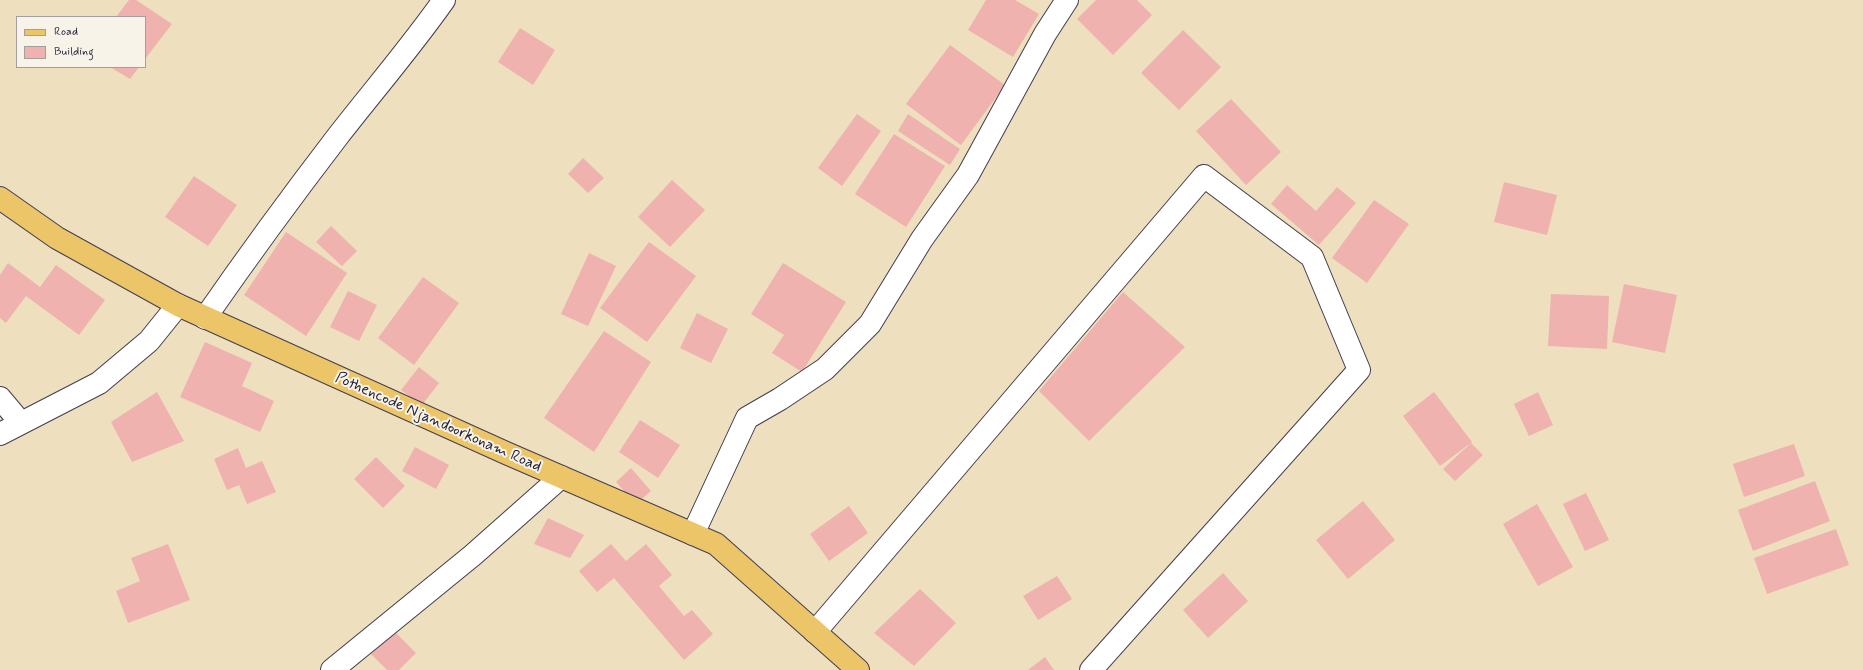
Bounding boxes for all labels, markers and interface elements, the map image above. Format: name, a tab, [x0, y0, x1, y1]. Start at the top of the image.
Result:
legend	[16, 16, 146, 68]
text: Road	[54, 24, 78, 40]
text: Building	[54, 44, 94, 60]
street label: Pothencode Njandoorkonam Road	[332, 369, 544, 477]

